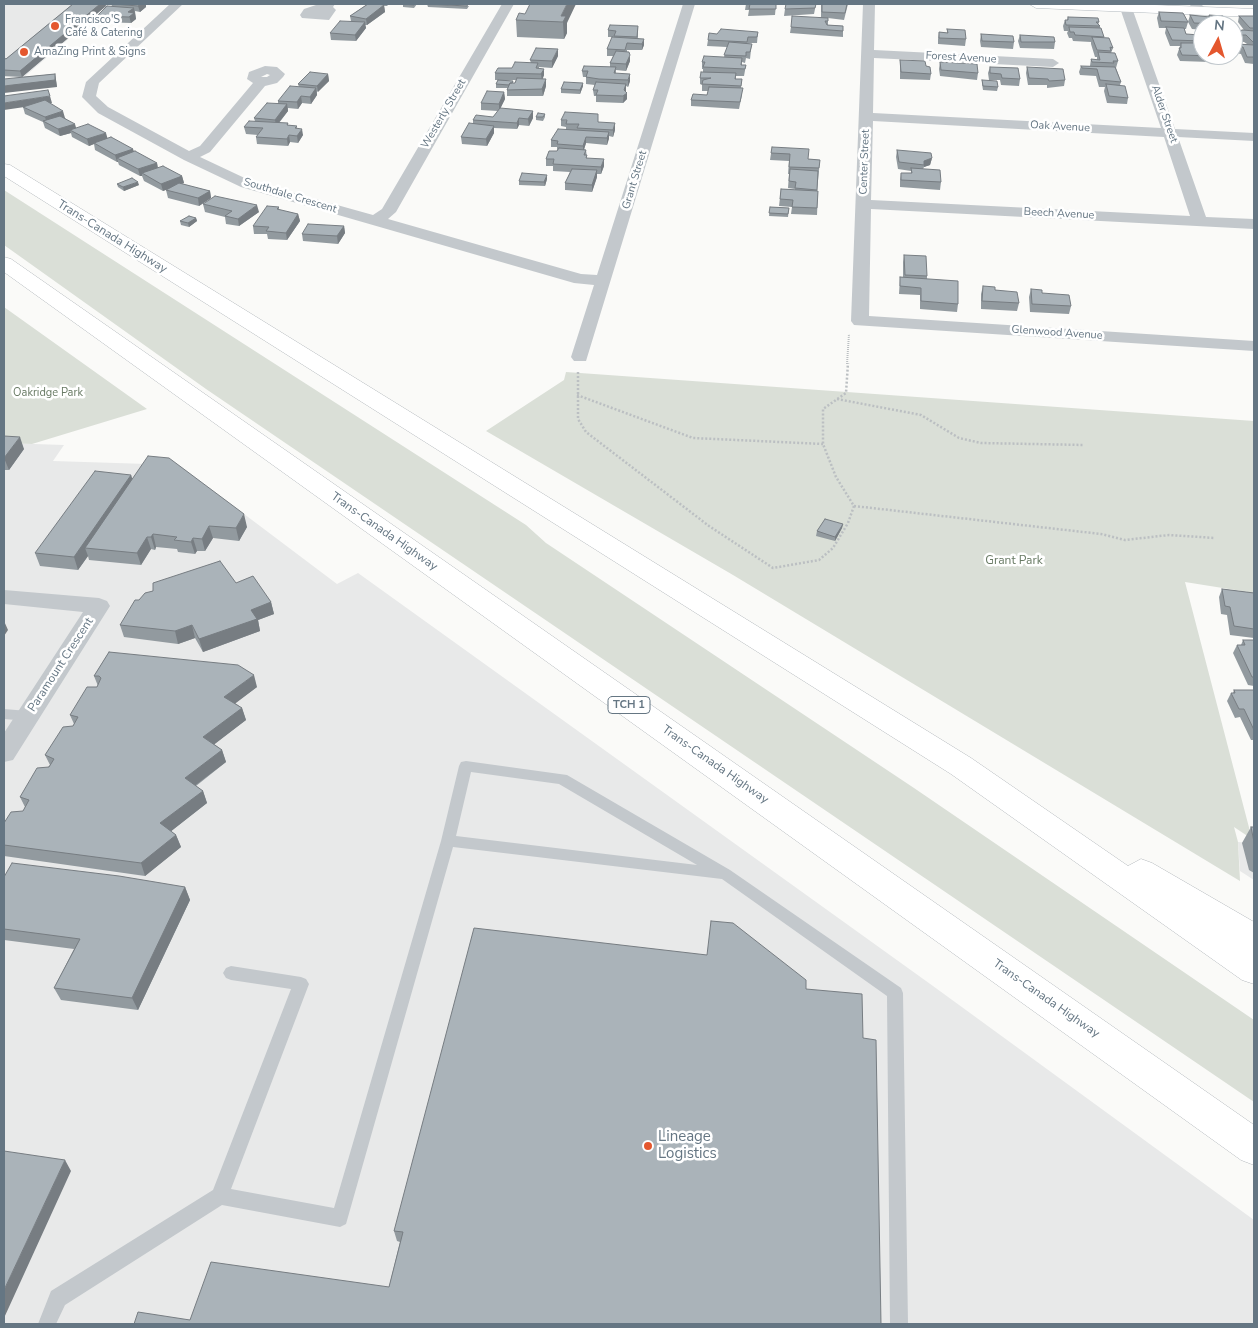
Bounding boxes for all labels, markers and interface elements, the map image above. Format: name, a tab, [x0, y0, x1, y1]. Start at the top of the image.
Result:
place label: Francisco'S Café & Catering	[65, 13, 143, 39]
north arrow	[1193, 15, 1243, 65]
text: N	[1213, 16, 1226, 36]
marker: Francisco'S Café & Catering	[49, 20, 61, 32]
place label: AmaZing Print & Signs	[34, 45, 146, 59]
marker: AmaZing Print & Signs	[18, 46, 30, 58]
street label: Forest Avenue	[925, 50, 997, 66]
street label: Westerly Street	[419, 77, 469, 151]
street label: Alder Street	[1148, 83, 1180, 145]
street label: Oak Avenue	[1030, 119, 1090, 135]
street label: Center Street	[857, 129, 873, 195]
street label: Grant Street	[620, 149, 650, 211]
street label: Southdale Crescent	[242, 176, 338, 216]
street label: Trans-Canada Highway	[55, 197, 169, 277]
street label: Beech Avenue	[1023, 206, 1095, 222]
street label: Glenwood Avenue	[1011, 323, 1103, 343]
park label: Oakridge Park	[13, 386, 83, 400]
street label: Trans-Canada Highway	[328, 490, 440, 574]
park label: Grant Park	[985, 554, 1043, 568]
street label: Paramount Crescent	[25, 615, 97, 715]
road number: TCH 1	[608, 696, 650, 714]
street label: Trans-Canada Highway	[659, 723, 771, 807]
street label: Trans-Canada Highway	[990, 957, 1102, 1041]
place label: Lineage Logistics	[658, 1128, 717, 1163]
marker: Lineage Logistics	[642, 1140, 654, 1152]

